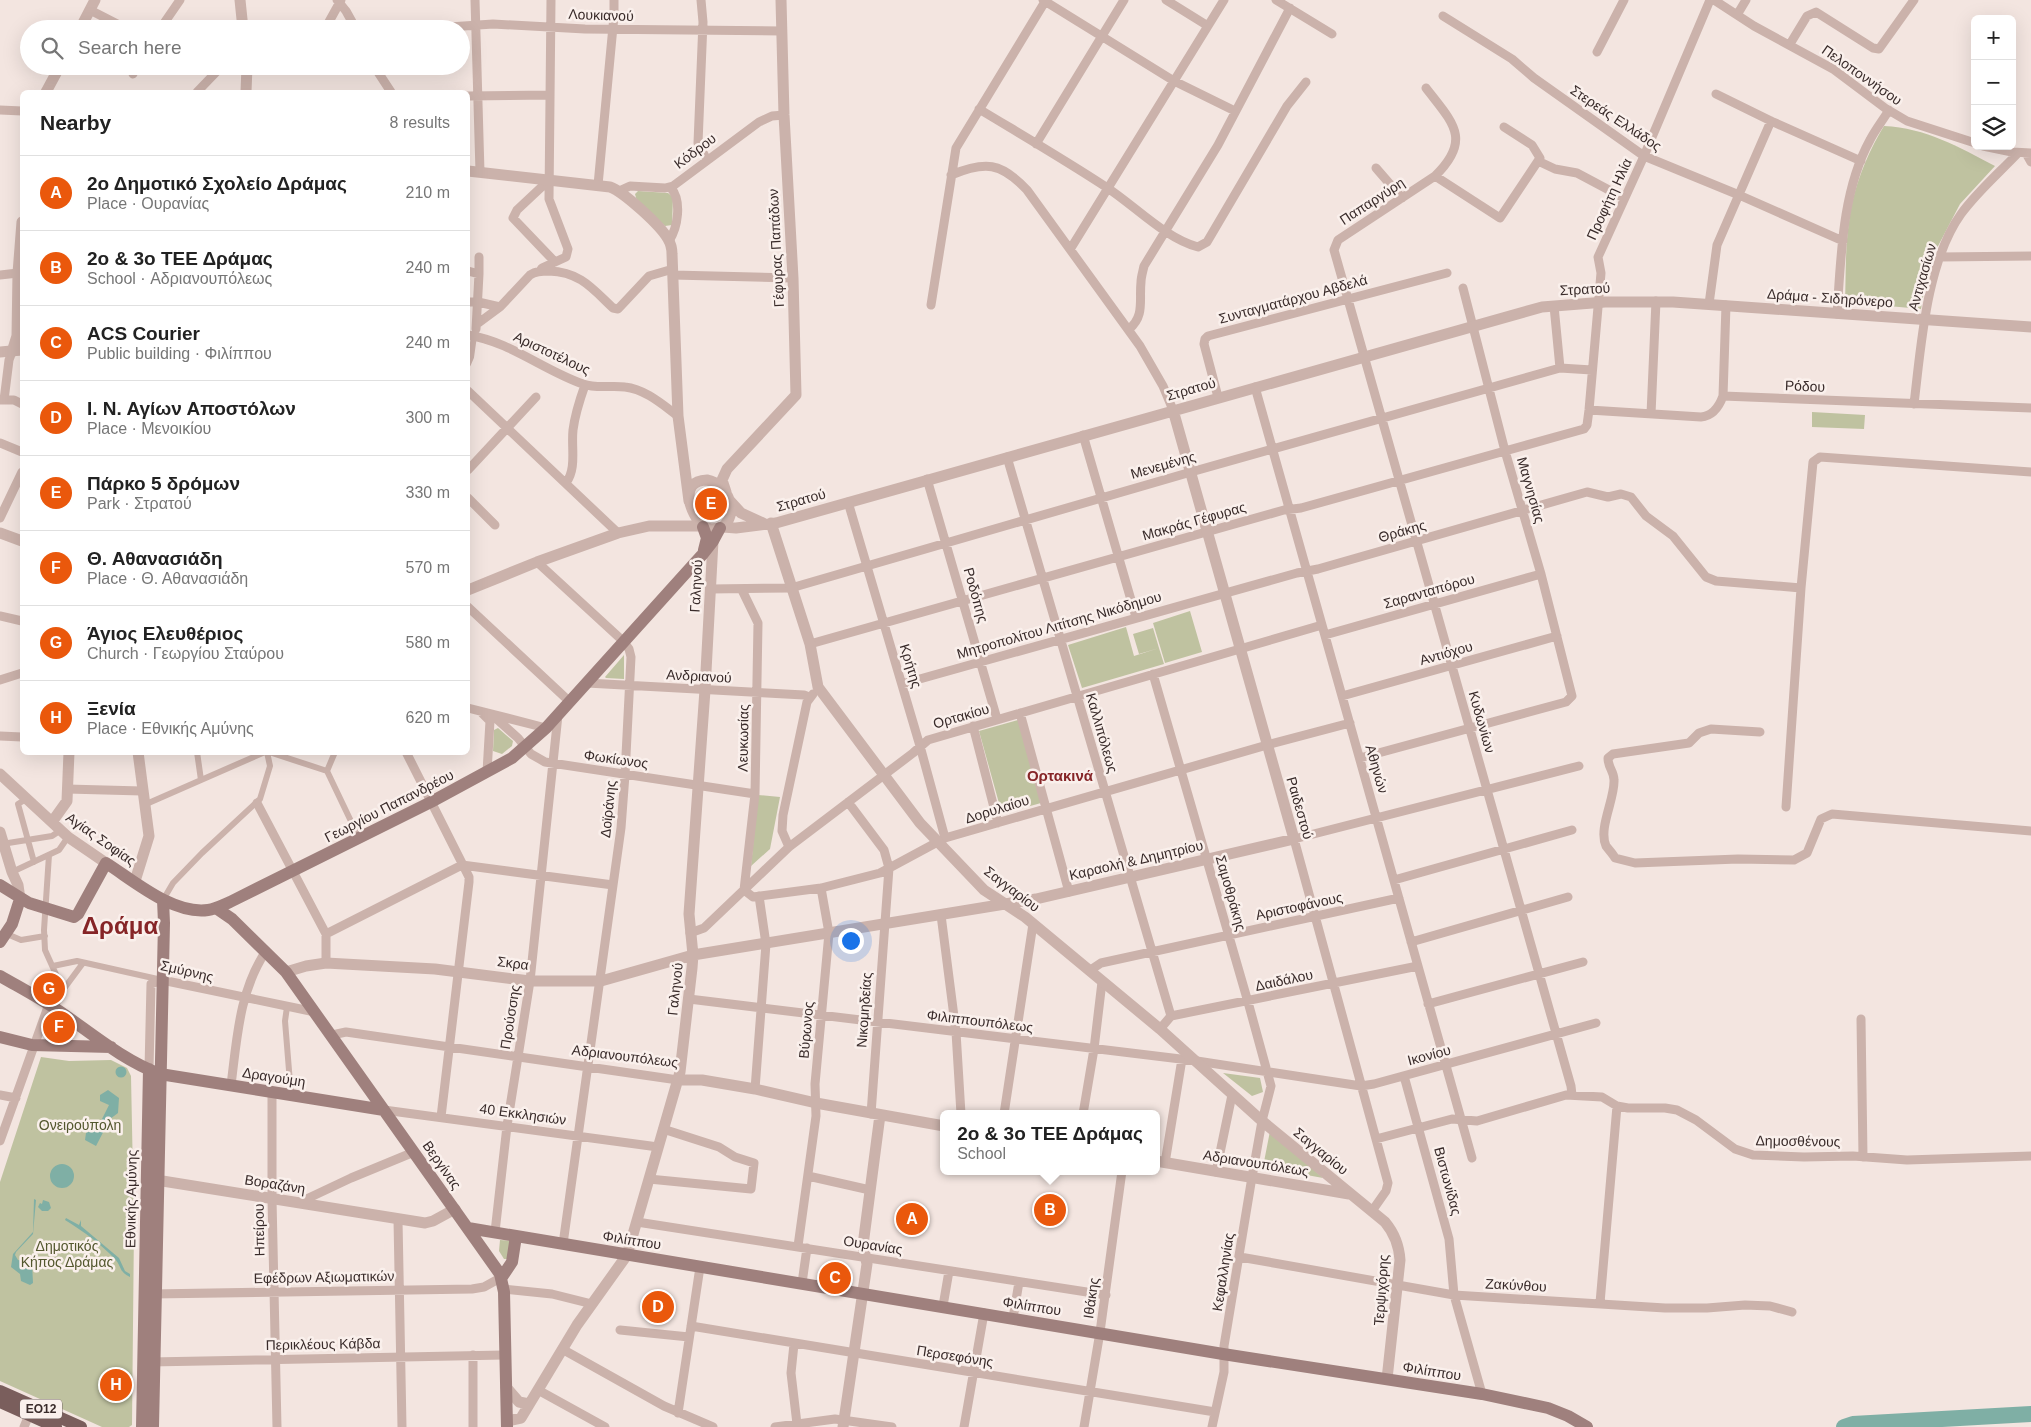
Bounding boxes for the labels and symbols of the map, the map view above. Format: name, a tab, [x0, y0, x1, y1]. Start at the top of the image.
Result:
street label: Λουκιανού	[568, 6, 634, 24]
street label: Πελοποννήσου	[1819, 42, 1905, 108]
street label: Στερεάς Ελλάδος	[1567, 82, 1665, 154]
street label: Κόδρου	[671, 130, 719, 172]
street label: Προφήτη Ηλία	[1583, 156, 1635, 242]
street label: Παπαργύρη	[1337, 174, 1407, 228]
street label: Γέφυρας Παπάδων	[765, 188, 787, 308]
street label: Αντιχασίων	[1905, 241, 1939, 313]
street label: Συνταγματάρχου Αβδελά	[1217, 271, 1369, 327]
street label: Στρατού	[1559, 280, 1611, 298]
street label: Δράμα - Σιδηρόνερο	[1767, 286, 1894, 310]
street label: Αριστοτέλους	[511, 328, 593, 378]
street label: Στρατού	[1165, 374, 1217, 404]
street label: Ρόδου	[1785, 377, 1825, 395]
street label: Μενεμένης	[1129, 448, 1198, 482]
street label: Μαγνησίας	[1514, 455, 1548, 525]
pin: E	[695, 485, 727, 523]
street label: Στρατού	[775, 485, 827, 515]
street label: Μακράς Γέφυρας	[1140, 499, 1248, 543]
street label: Θράκης	[1376, 517, 1428, 545]
street label: Γαληνού	[687, 559, 705, 613]
street label: Ροδόπης	[960, 566, 992, 625]
street label: Σαρανταπόρου	[1382, 570, 1476, 612]
street label: Μητροπολίτου Λιτίτσης Νικόδημου	[955, 588, 1163, 662]
street label: Αντιόχου	[1418, 638, 1474, 668]
street label: Κρήτης	[897, 642, 925, 690]
street label: Ανδριανού	[666, 666, 732, 686]
street label: Κυδωνίων	[1466, 689, 1498, 755]
street label: Καλλιπόλεως	[1083, 691, 1121, 775]
street label: Ορτακίου	[931, 700, 991, 732]
street label: Λευκωσίας	[734, 704, 752, 772]
street label: Αθηνών	[1362, 743, 1392, 795]
street label: Φωκίωνος	[583, 747, 649, 771]
street label: Γεωργίου Παπανδρέου	[322, 767, 456, 845]
district label: Ορτακινά	[1027, 767, 1094, 784]
street label: Ραιδεστού	[1283, 775, 1317, 841]
street label: Δοϊράνης	[597, 779, 619, 839]
street label: Δορυλαίου	[963, 792, 1031, 826]
street label: Αγίας Σοφίας	[63, 809, 139, 869]
street label: Καραολή & Δημητρίου	[1067, 837, 1205, 883]
street label: Σαμοθράκης	[1213, 853, 1250, 933]
street label: Σαγγαρίου	[981, 863, 1043, 915]
street label: Αριστοφάνους	[1254, 889, 1344, 923]
district label: Δράμα	[82, 912, 158, 939]
your location	[838, 928, 864, 954]
street label: Σκρα	[496, 953, 530, 973]
street label: Σμύρνης	[159, 957, 215, 985]
street label: Γαληνού	[664, 962, 686, 1016]
street label: Δαιδάλου	[1254, 966, 1314, 994]
pin: G	[33, 970, 65, 1008]
street label: Νικομηδείας	[853, 971, 875, 1048]
street label: Προύσσης	[497, 983, 523, 1051]
street label: Βύρωνος	[796, 1000, 816, 1059]
street label: Φιλιππουπόλεως	[926, 1007, 1034, 1035]
pin: F	[43, 1008, 75, 1046]
street label: Αδριανουπόλεως	[571, 1042, 679, 1070]
street label: Ικονίου	[1406, 1042, 1452, 1068]
street label: Δραγούμη	[241, 1064, 307, 1090]
street label: 40 Εκκλησιών	[479, 1100, 567, 1128]
park label: Ονειρούπολη	[39, 1117, 121, 1133]
street label: Σαγγαρίου	[1291, 1124, 1351, 1178]
street label: Δημοσθένους	[1755, 1132, 1841, 1150]
street label: Βεργίνας	[420, 1138, 465, 1193]
street label: Βιστωνίδας	[1431, 1145, 1465, 1217]
street label: Αδριανουπόλεως	[1202, 1147, 1310, 1179]
street label: Εθνικής Αμύνης	[122, 1149, 140, 1248]
street label: Βοραζάνη	[243, 1171, 307, 1197]
pin: B	[1034, 1191, 1066, 1229]
pin: A	[896, 1200, 928, 1238]
street label: Ηπείρου	[251, 1204, 267, 1256]
street label: Φιλίππου	[602, 1227, 662, 1253]
street label: Κεφαλληνίας	[1209, 1231, 1237, 1313]
street label: Ουρανίας	[842, 1232, 904, 1258]
park label: Δημοτικός Κήπος Δράμας	[21, 1238, 114, 1270]
street label: Τερψιχόρης	[1371, 1254, 1391, 1326]
pin: C	[819, 1259, 851, 1297]
street label: Εφέδρων Αξιωματικών	[254, 1268, 394, 1286]
street label: Ζακύνθου	[1485, 1275, 1547, 1295]
street label: Ιθάκης	[1080, 1276, 1102, 1320]
pin: D	[642, 1288, 674, 1326]
street label: Φιλίππου	[1002, 1293, 1062, 1319]
street label: Περικλέους Κάβδα	[265, 1335, 381, 1353]
street label: Περσεφόνης	[915, 1342, 995, 1370]
street label: Φιλίππου	[1402, 1358, 1462, 1384]
pin: H	[100, 1366, 132, 1404]
road number: ΕΟ12	[20, 1400, 62, 1418]

